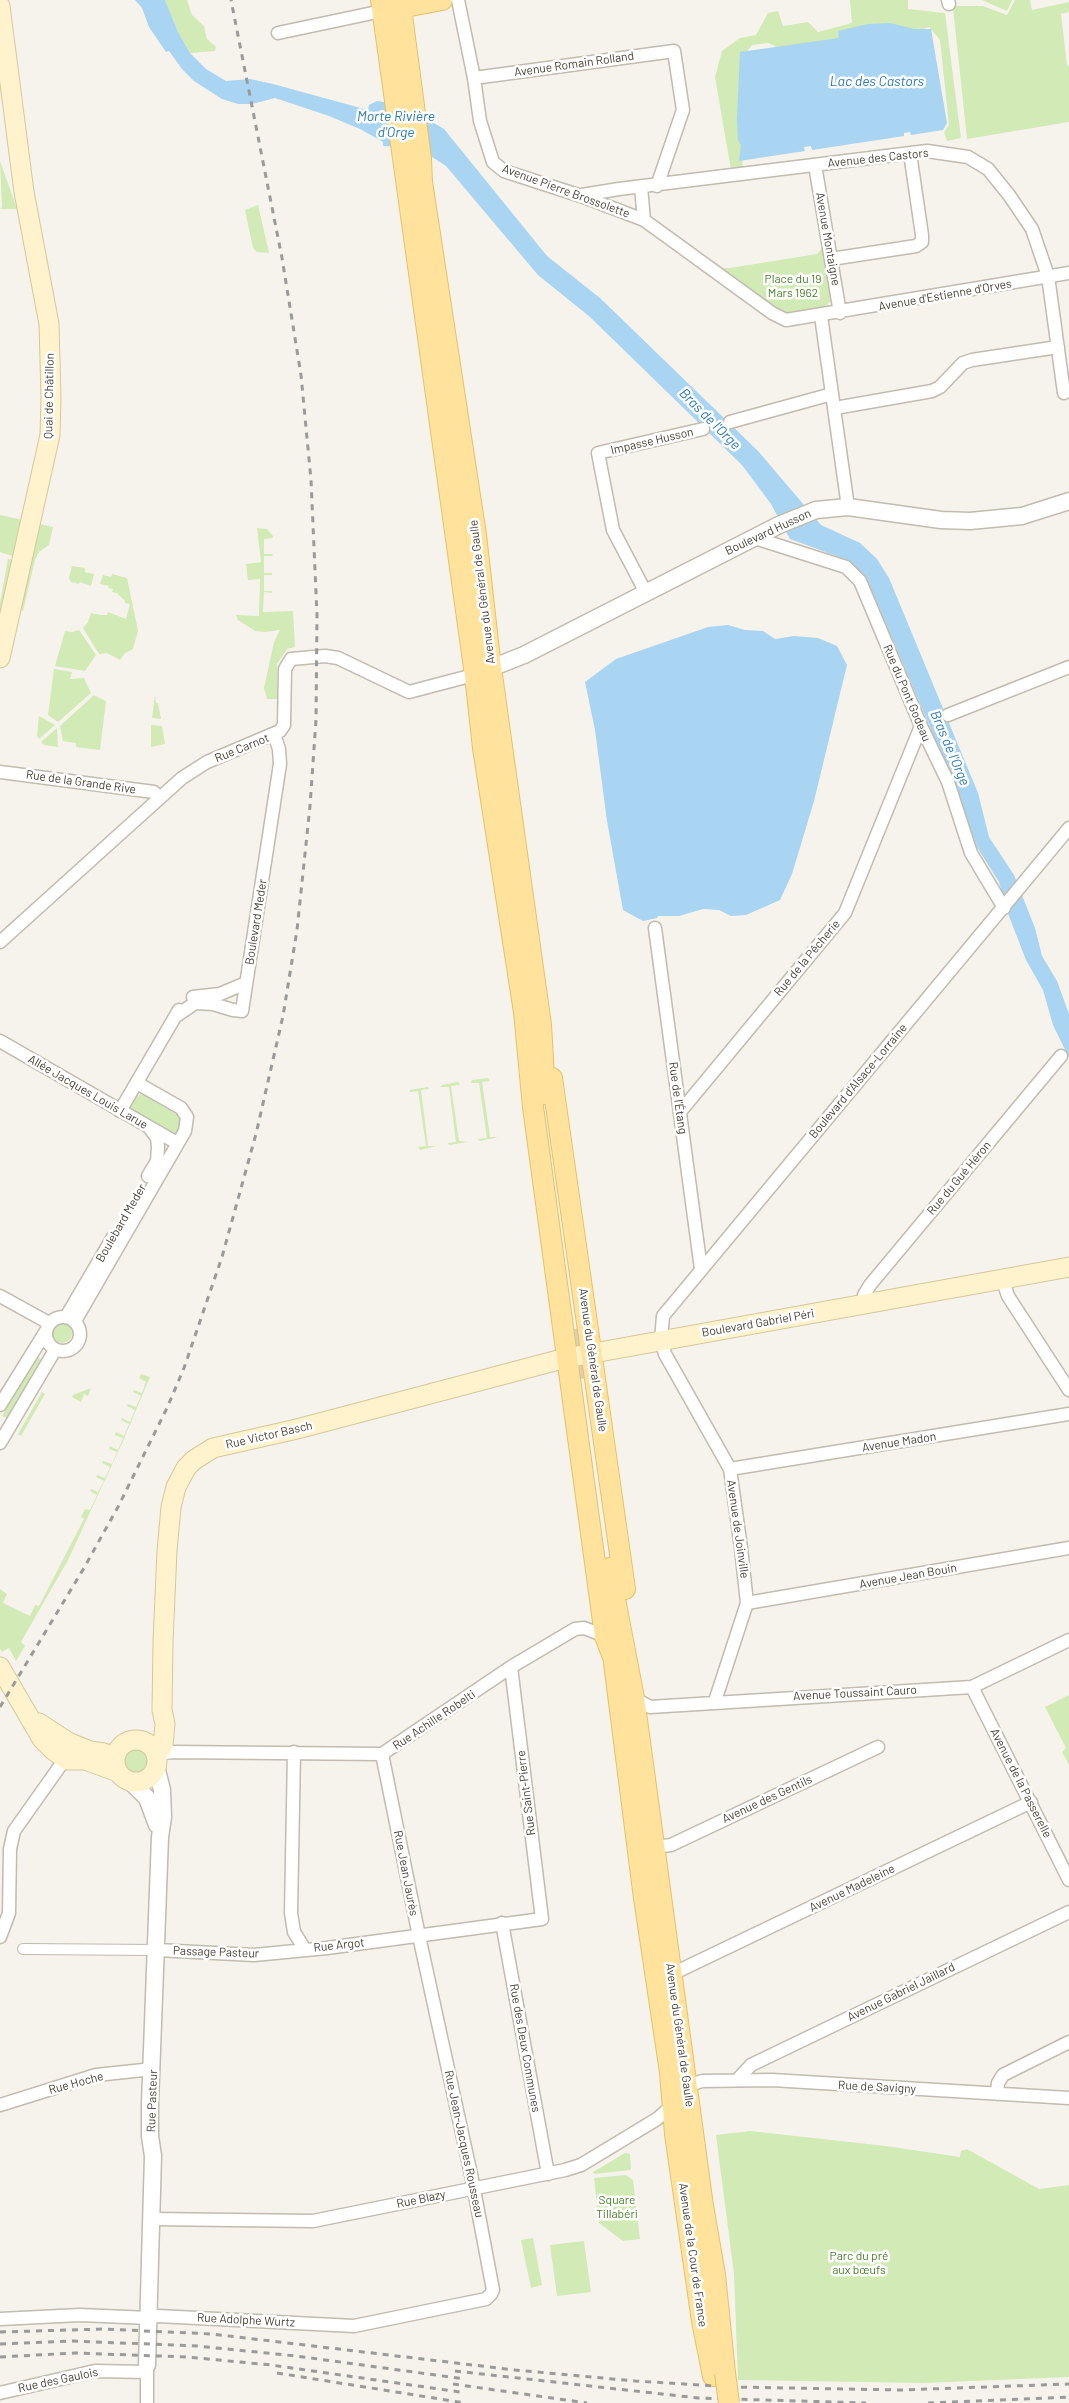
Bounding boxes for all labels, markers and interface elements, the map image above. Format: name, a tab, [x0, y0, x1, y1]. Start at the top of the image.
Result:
street label: Avenue Romain Rolland	[513, 48, 635, 80]
water label: Lac des Castors	[830, 73, 924, 89]
water label: Morte Rivière d'Orge	[357, 108, 435, 140]
street label: Avenue des Castors	[827, 146, 929, 170]
street label: Avenue Pierre Brossolette	[500, 161, 632, 221]
street label: Avenue Montaigne	[813, 191, 843, 287]
park label: Place du 19 Mars 1962	[765, 272, 821, 300]
street label: Avenue d'Estienne d'Orves	[877, 276, 1013, 314]
street label: Quai de Châtillon	[41, 353, 57, 439]
water label: Bras de l'Orge	[676, 385, 744, 453]
street label: Impasse Husson	[609, 424, 695, 458]
street label: Boulevard Husson	[723, 506, 813, 558]
street label: Avenue du Général de Gaulle	[466, 519, 498, 665]
street label: Rue du Pont Godeau	[880, 642, 934, 744]
water label: Bras de l'Orge	[927, 708, 973, 788]
street label: Rue Carnot	[213, 731, 271, 765]
street label: Rue de la Grande Rive	[25, 767, 137, 797]
street label: Boulevard Meder	[242, 878, 270, 966]
street label: Rue de la Pêcherie	[771, 917, 843, 999]
street label: Boulevard d'Alsace-Lorraine	[806, 1021, 910, 1141]
street label: Allée Jacques Louis Larue	[26, 1052, 150, 1132]
street label: Rue de l'Étang	[666, 1061, 690, 1135]
street label: Rue du Gué Héron	[924, 1138, 994, 1218]
street label: Boulebard Meder	[93, 1181, 149, 1265]
street label: Avenue du Général de Gaulle	[576, 1287, 610, 1433]
street label: Boulevard Gabriel Péri	[701, 1306, 815, 1340]
street label: Rue Victor Basch	[224, 1418, 314, 1452]
street label: Avenue Madon	[861, 1429, 937, 1455]
street label: Avenue de Joinville	[724, 1479, 752, 1579]
street label: Avenue Jean Bouin	[858, 1560, 958, 1592]
street label: Avenue Toussaint Cauro	[793, 1683, 917, 1703]
street label: Rue Achille Robelti	[390, 1687, 478, 1753]
street label: Avenue de la Passerelle	[987, 1726, 1055, 1840]
street label: Rue Saint-Pierre	[514, 1750, 538, 1836]
street label: Avenue des Gentils	[720, 1772, 814, 1826]
street label: Rue Jean Jaurès	[391, 1829, 421, 1917]
street label: Avenue Madeleine	[807, 1861, 897, 1915]
street label: Rue Argot	[313, 1935, 365, 1955]
street label: Passage Pasteur	[173, 1943, 259, 1961]
street label: Avenue Gabriel Jaillard	[845, 1960, 957, 2024]
street label: Avenue du Général de Gaulle	[663, 1962, 697, 2108]
street label: Rue des Deux Communes	[507, 1982, 543, 2114]
street label: Rue Hoche	[47, 2069, 105, 2097]
street label: Rue Pasteur	[144, 2069, 160, 2133]
street label: Rue Jean-Jacques Rousseau	[441, 2069, 487, 2219]
street label: Rue de Savigny	[838, 2078, 916, 2096]
street label: Avenue de la Cour de France	[676, 2182, 710, 2328]
street label: Rue Blazy	[395, 2187, 447, 2211]
park label: Square Tillabéri	[596, 2193, 638, 2221]
park label: Parc du pré aux bœufs	[830, 2249, 888, 2277]
street label: Rue Adolphe Wurtz	[196, 2310, 296, 2330]
street label: Rue des Gaulois	[17, 2364, 99, 2396]

